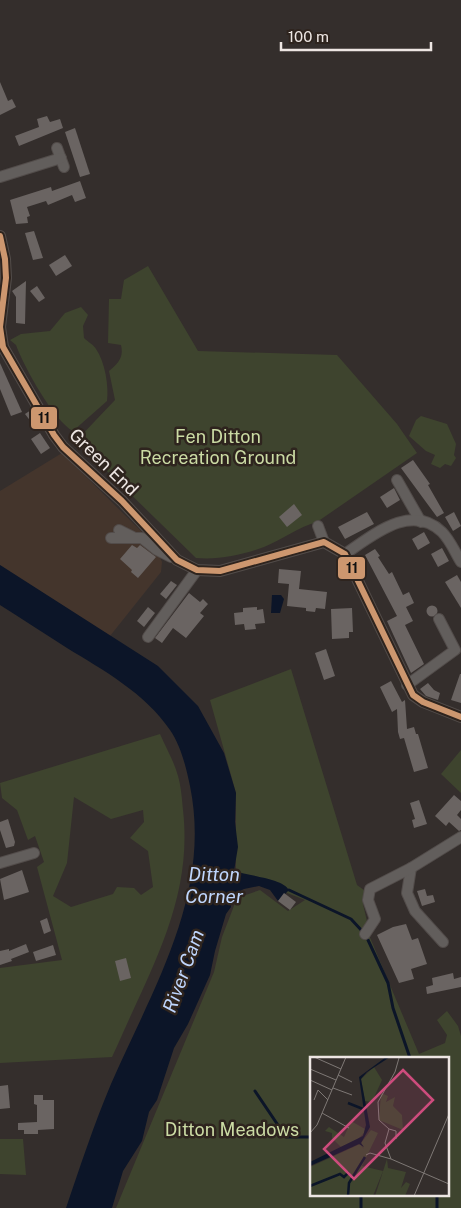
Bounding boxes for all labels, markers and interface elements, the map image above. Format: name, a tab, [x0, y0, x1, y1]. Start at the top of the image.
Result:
scale bar	[281, 20, 431, 52]
text: 100 m	[288, 28, 329, 45]
line badge: 11	[30, 406, 58, 430]
text: 11	[38, 410, 50, 426]
street label: Green End	[65, 424, 143, 500]
park label: Fen Ditton Recreation Ground	[140, 426, 296, 468]
line badge: 11	[337, 556, 366, 580]
text: 11	[346, 560, 358, 576]
water label: Ditton Corner	[185, 863, 244, 907]
water label: River Cam	[158, 927, 208, 1015]
inset map	[310, 1057, 448, 1196]
park label: Ditton Meadows	[165, 1119, 299, 1140]

